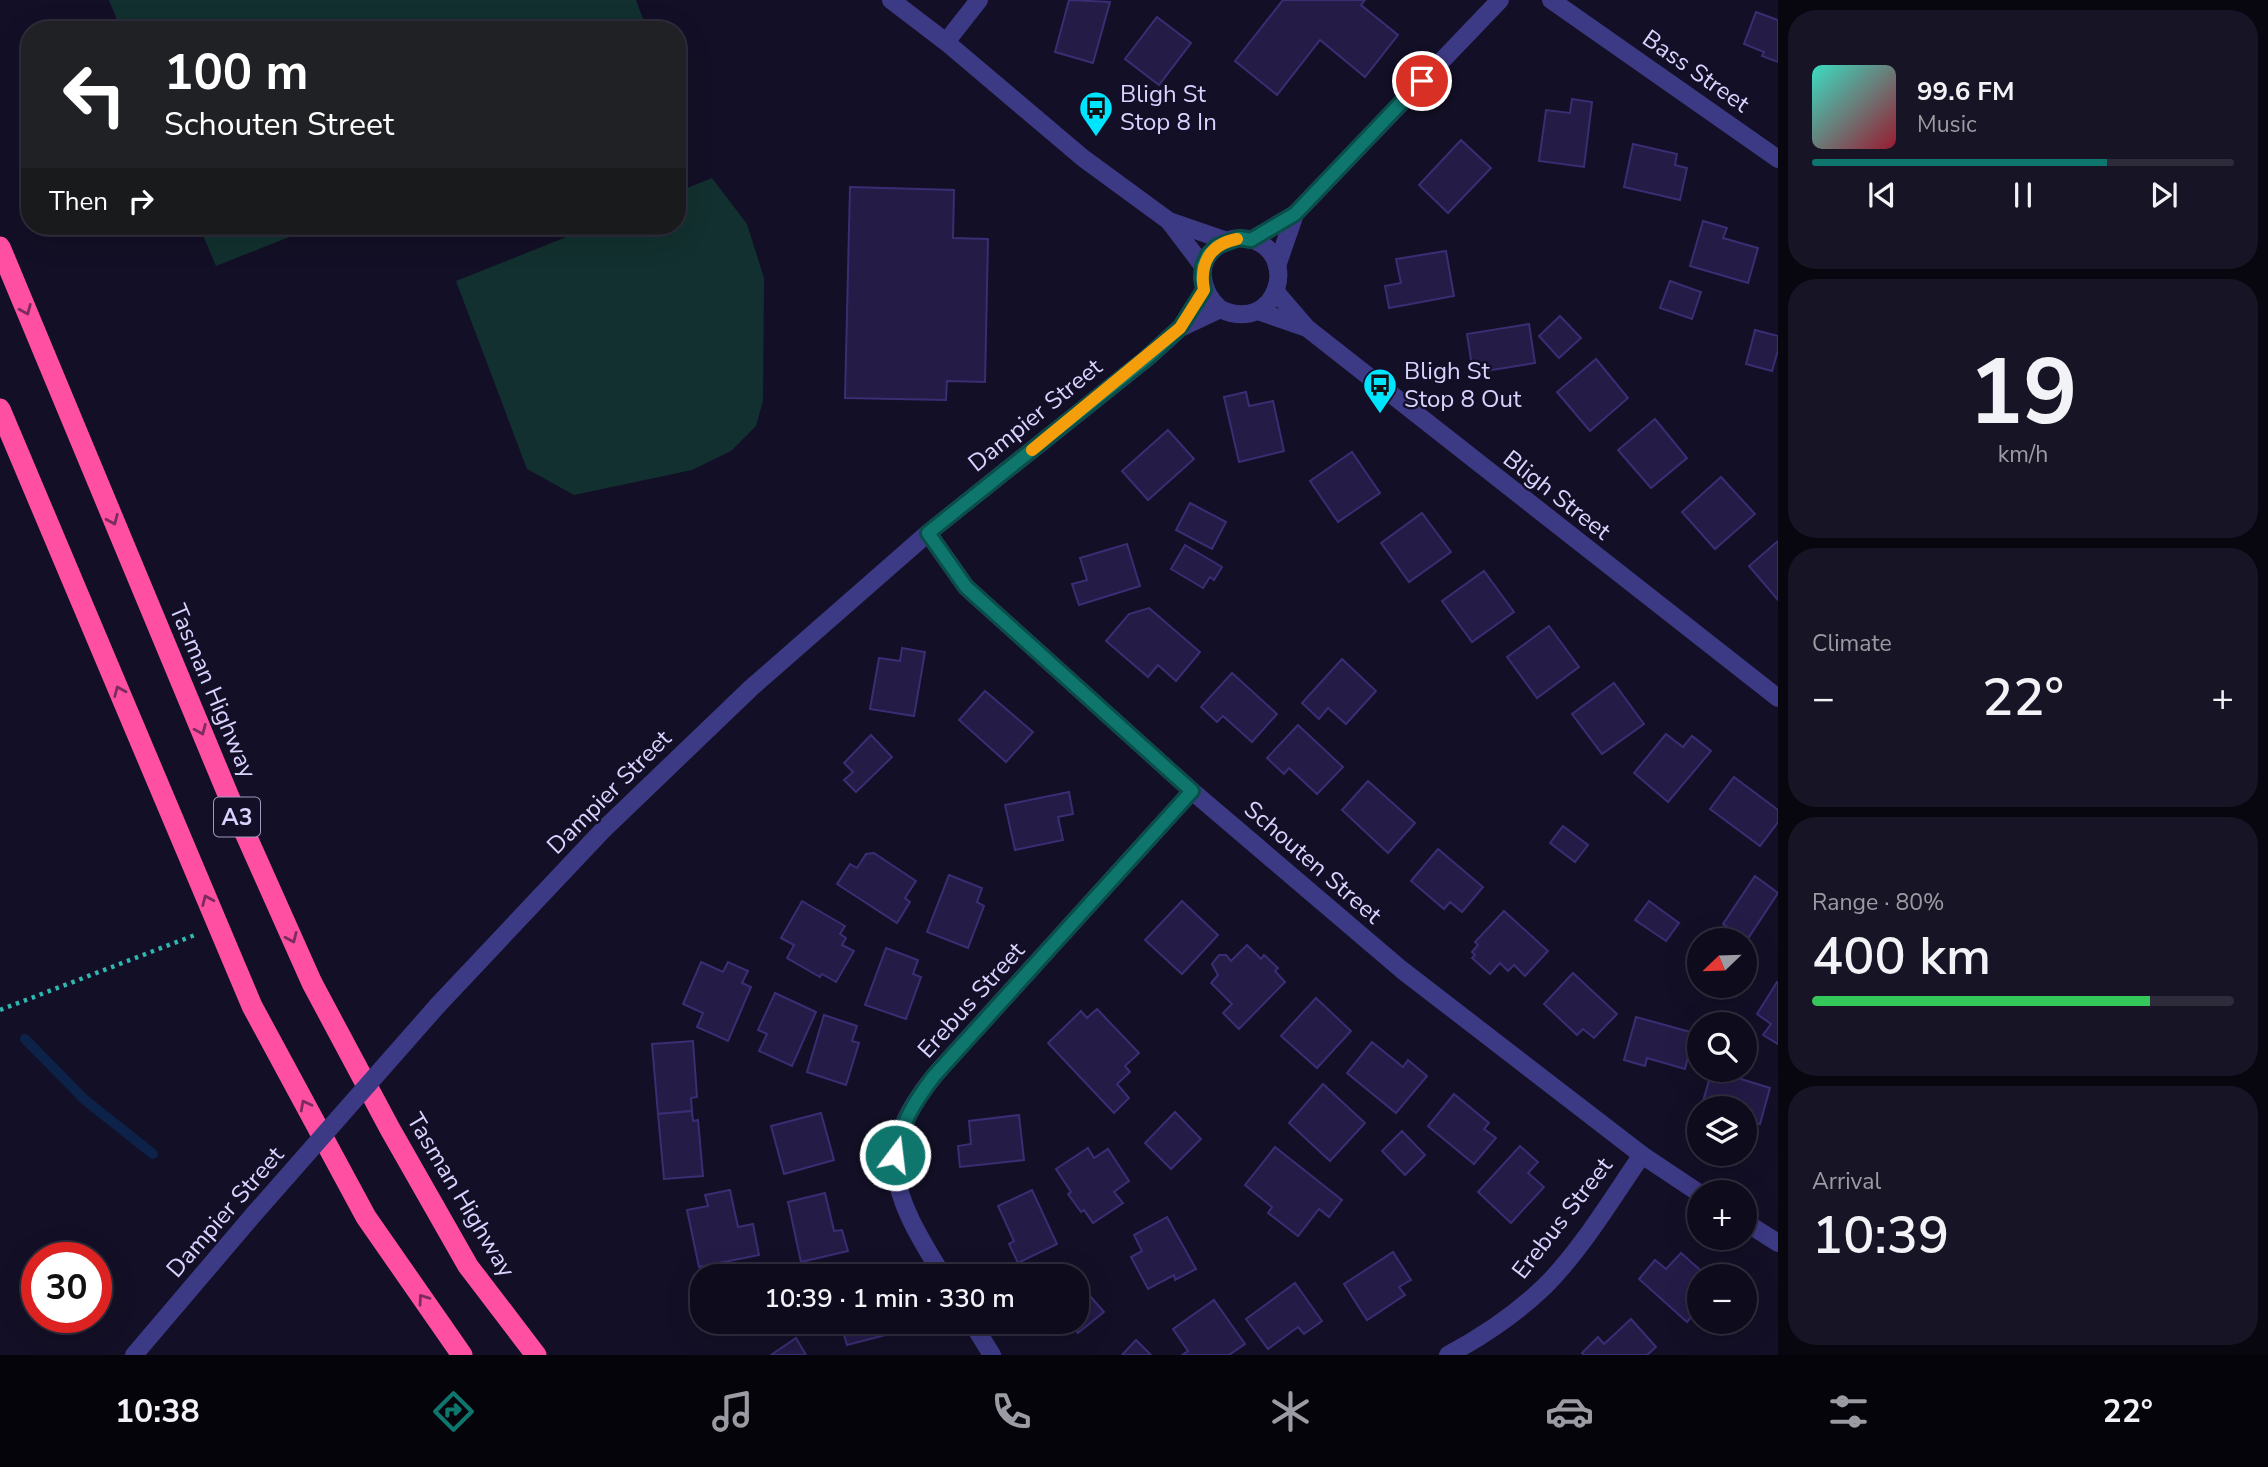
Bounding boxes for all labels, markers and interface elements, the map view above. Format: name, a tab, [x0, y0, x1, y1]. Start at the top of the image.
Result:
street label: Bass Street	[1636, 22, 1756, 120]
text: 100 m	[164, 39, 308, 106]
icon: left	[49, 49, 140, 140]
pin	[1392, 51, 1452, 111]
icon: arrive	[1403, 62, 1441, 100]
text: 99.6 FM	[1917, 74, 2014, 109]
place label: Bligh St Stop 8 In	[1120, 78, 1217, 138]
bus stop icon: Bligh St Stop 8 In	[1077, 89, 1115, 138]
text: Schouten Street	[164, 103, 394, 146]
text: Music	[1917, 109, 1977, 140]
icon: previous	[1863, 176, 1901, 214]
icon: pause	[2004, 176, 2042, 214]
icon: next	[2145, 176, 2183, 214]
icon: right	[122, 182, 160, 220]
text: Then	[49, 184, 108, 219]
one-way arrow	[18, 302, 32, 315]
text: 19	[1968, 331, 2078, 455]
street label: Dampier Street	[961, 351, 1109, 479]
place label: Bligh St Stop 8 Out	[1404, 355, 1522, 415]
bus stop icon: Bligh St Stop 8 Out	[1361, 366, 1399, 415]
text: km/h	[1998, 439, 2048, 470]
street label: Bligh Street	[1497, 443, 1618, 547]
one-way arrow	[105, 513, 119, 525]
street label: Tasman Highway	[162, 599, 264, 784]
text: Climate	[1812, 628, 1892, 659]
text: 22°	[1982, 662, 2064, 733]
text: −	[1812, 673, 1835, 724]
text: +	[2211, 673, 2234, 724]
one-way arrow	[113, 685, 127, 697]
street label: Dampier Street	[540, 722, 679, 861]
one-way arrow	[192, 723, 206, 735]
street label: Schouten Street	[1237, 793, 1389, 931]
road number: A3	[214, 797, 260, 836]
text: Range · 80%	[1812, 887, 1944, 918]
one-way arrow	[201, 895, 215, 907]
text: 400 km	[1812, 921, 1991, 992]
north arrow	[1687, 928, 1757, 998]
map controls	[1687, 928, 1757, 1334]
one-way arrow	[284, 931, 298, 944]
street label: Erebus Street	[910, 935, 1032, 1065]
button: search	[1687, 1012, 1757, 1082]
button: layers	[1687, 1096, 1757, 1166]
one-way arrow	[300, 1100, 313, 1112]
street label: Tasman Highway	[399, 1107, 523, 1284]
position arrow	[858, 1118, 932, 1192]
street label: Dampier Street	[159, 1139, 291, 1284]
street label: Erebus Street	[1504, 1150, 1620, 1285]
text: Arrival	[1812, 1166, 1881, 1197]
button: +	[1687, 1180, 1757, 1250]
text: 10:39	[1812, 1200, 1949, 1271]
speed limit sign: 30	[21, 1242, 112, 1333]
button: −	[1687, 1264, 1757, 1334]
text: 10:39 · 1 min · 330 m	[764, 1281, 1015, 1316]
one-way arrow	[419, 1294, 431, 1307]
icon: directions	[429, 1387, 478, 1436]
icon: music	[708, 1387, 757, 1436]
icon: phone	[987, 1387, 1036, 1436]
icon: climate	[1266, 1387, 1315, 1436]
icon: car	[1545, 1387, 1594, 1436]
icon: filters	[1824, 1387, 1873, 1436]
text: 10:38	[115, 1390, 200, 1433]
text: 22°	[2102, 1390, 2153, 1433]

